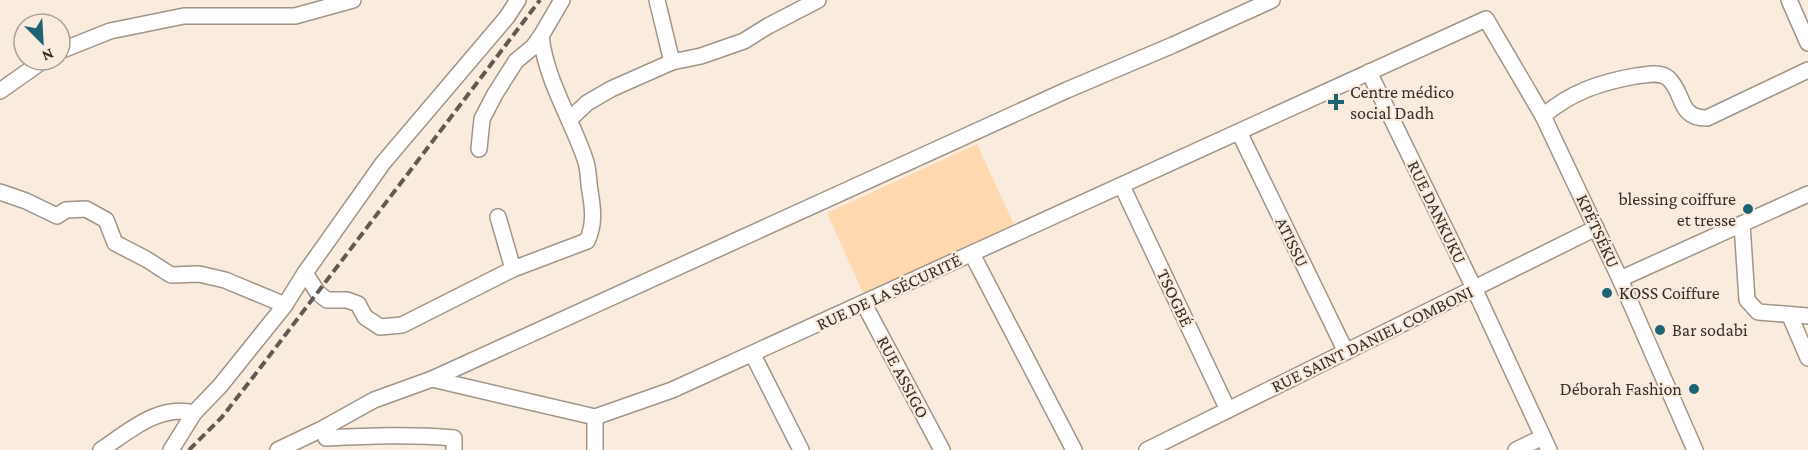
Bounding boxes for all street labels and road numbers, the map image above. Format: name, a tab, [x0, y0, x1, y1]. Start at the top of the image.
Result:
street label: RUE DANKUKU	[1403, 157, 1471, 267]
street label: KPÉTSÉKU	[1572, 191, 1624, 271]
street label: ATISSU	[1271, 214, 1313, 270]
street label: RUE DE LA SÉCURITÉ	[813, 250, 965, 334]
street label: TSOGBÉ	[1153, 266, 1197, 330]
street label: RUE SAINT DANIEL COMBONI	[1268, 281, 1476, 397]
street label: RUE ASSIGO	[873, 332, 933, 422]

